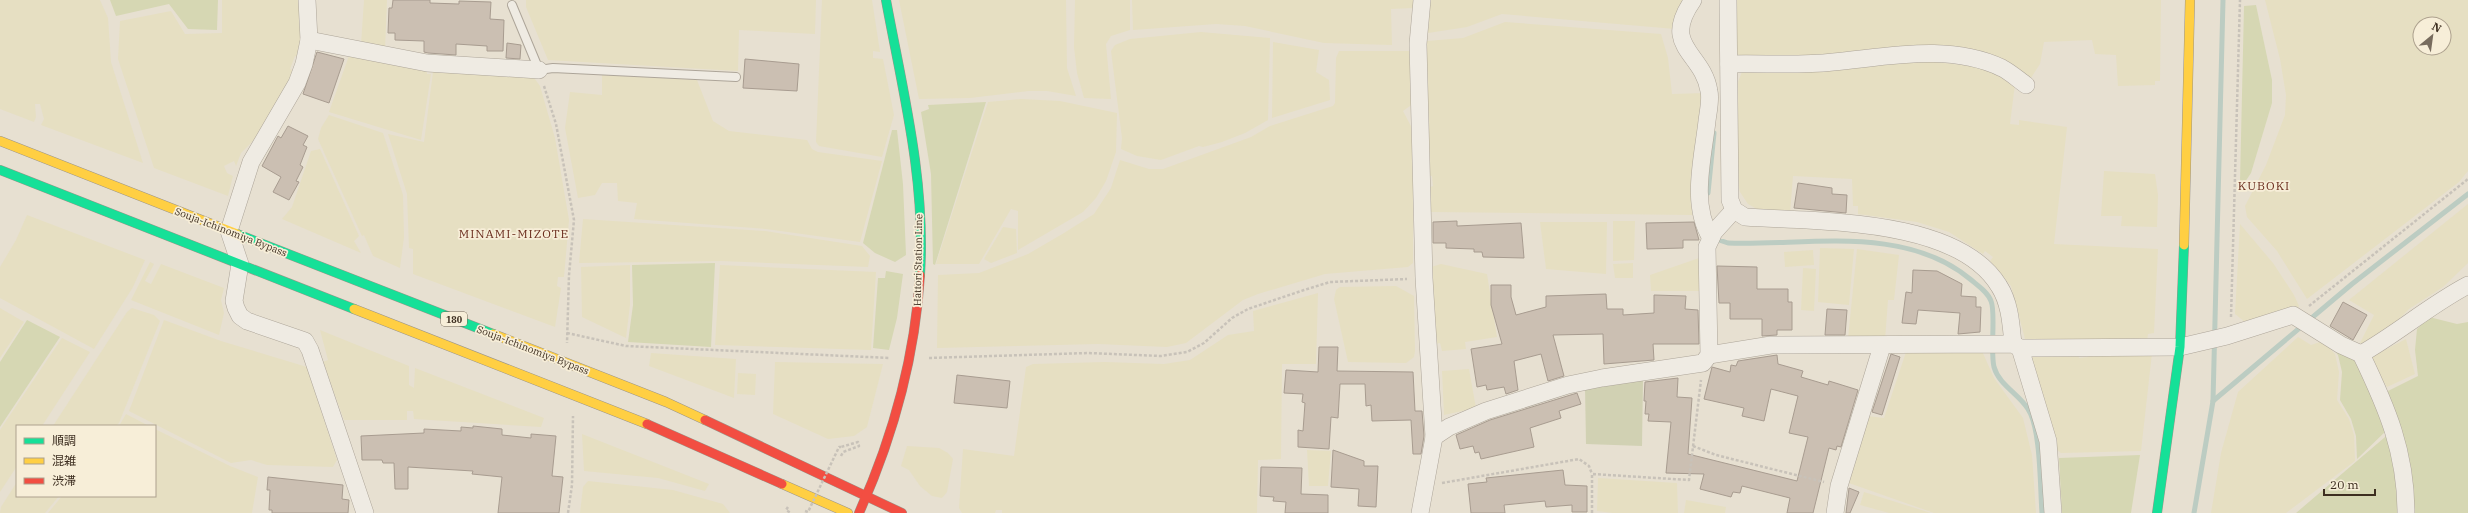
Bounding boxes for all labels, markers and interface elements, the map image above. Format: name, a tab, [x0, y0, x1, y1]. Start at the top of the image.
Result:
north arrow	[2412, 16, 2452, 56]
text: N	[2430, 19, 2444, 36]
district label: KUBOKI	[2238, 178, 2290, 193]
street label: Souja-Ichinomiya Bypass	[173, 205, 289, 259]
street label: Hattori Station Line	[911, 214, 925, 306]
district label: MINAMI-MIZOTE	[459, 226, 569, 241]
road number: 180	[441, 312, 467, 326]
street label: Souja-Ichinomiya Bypass	[475, 323, 591, 377]
legend	[16, 425, 156, 497]
text: 順調	[52, 433, 76, 448]
text: 混雑	[52, 453, 76, 468]
scale bar	[2324, 471, 2375, 497]
text: 渋滞	[52, 473, 76, 488]
text: 20 m	[2330, 477, 2359, 492]

